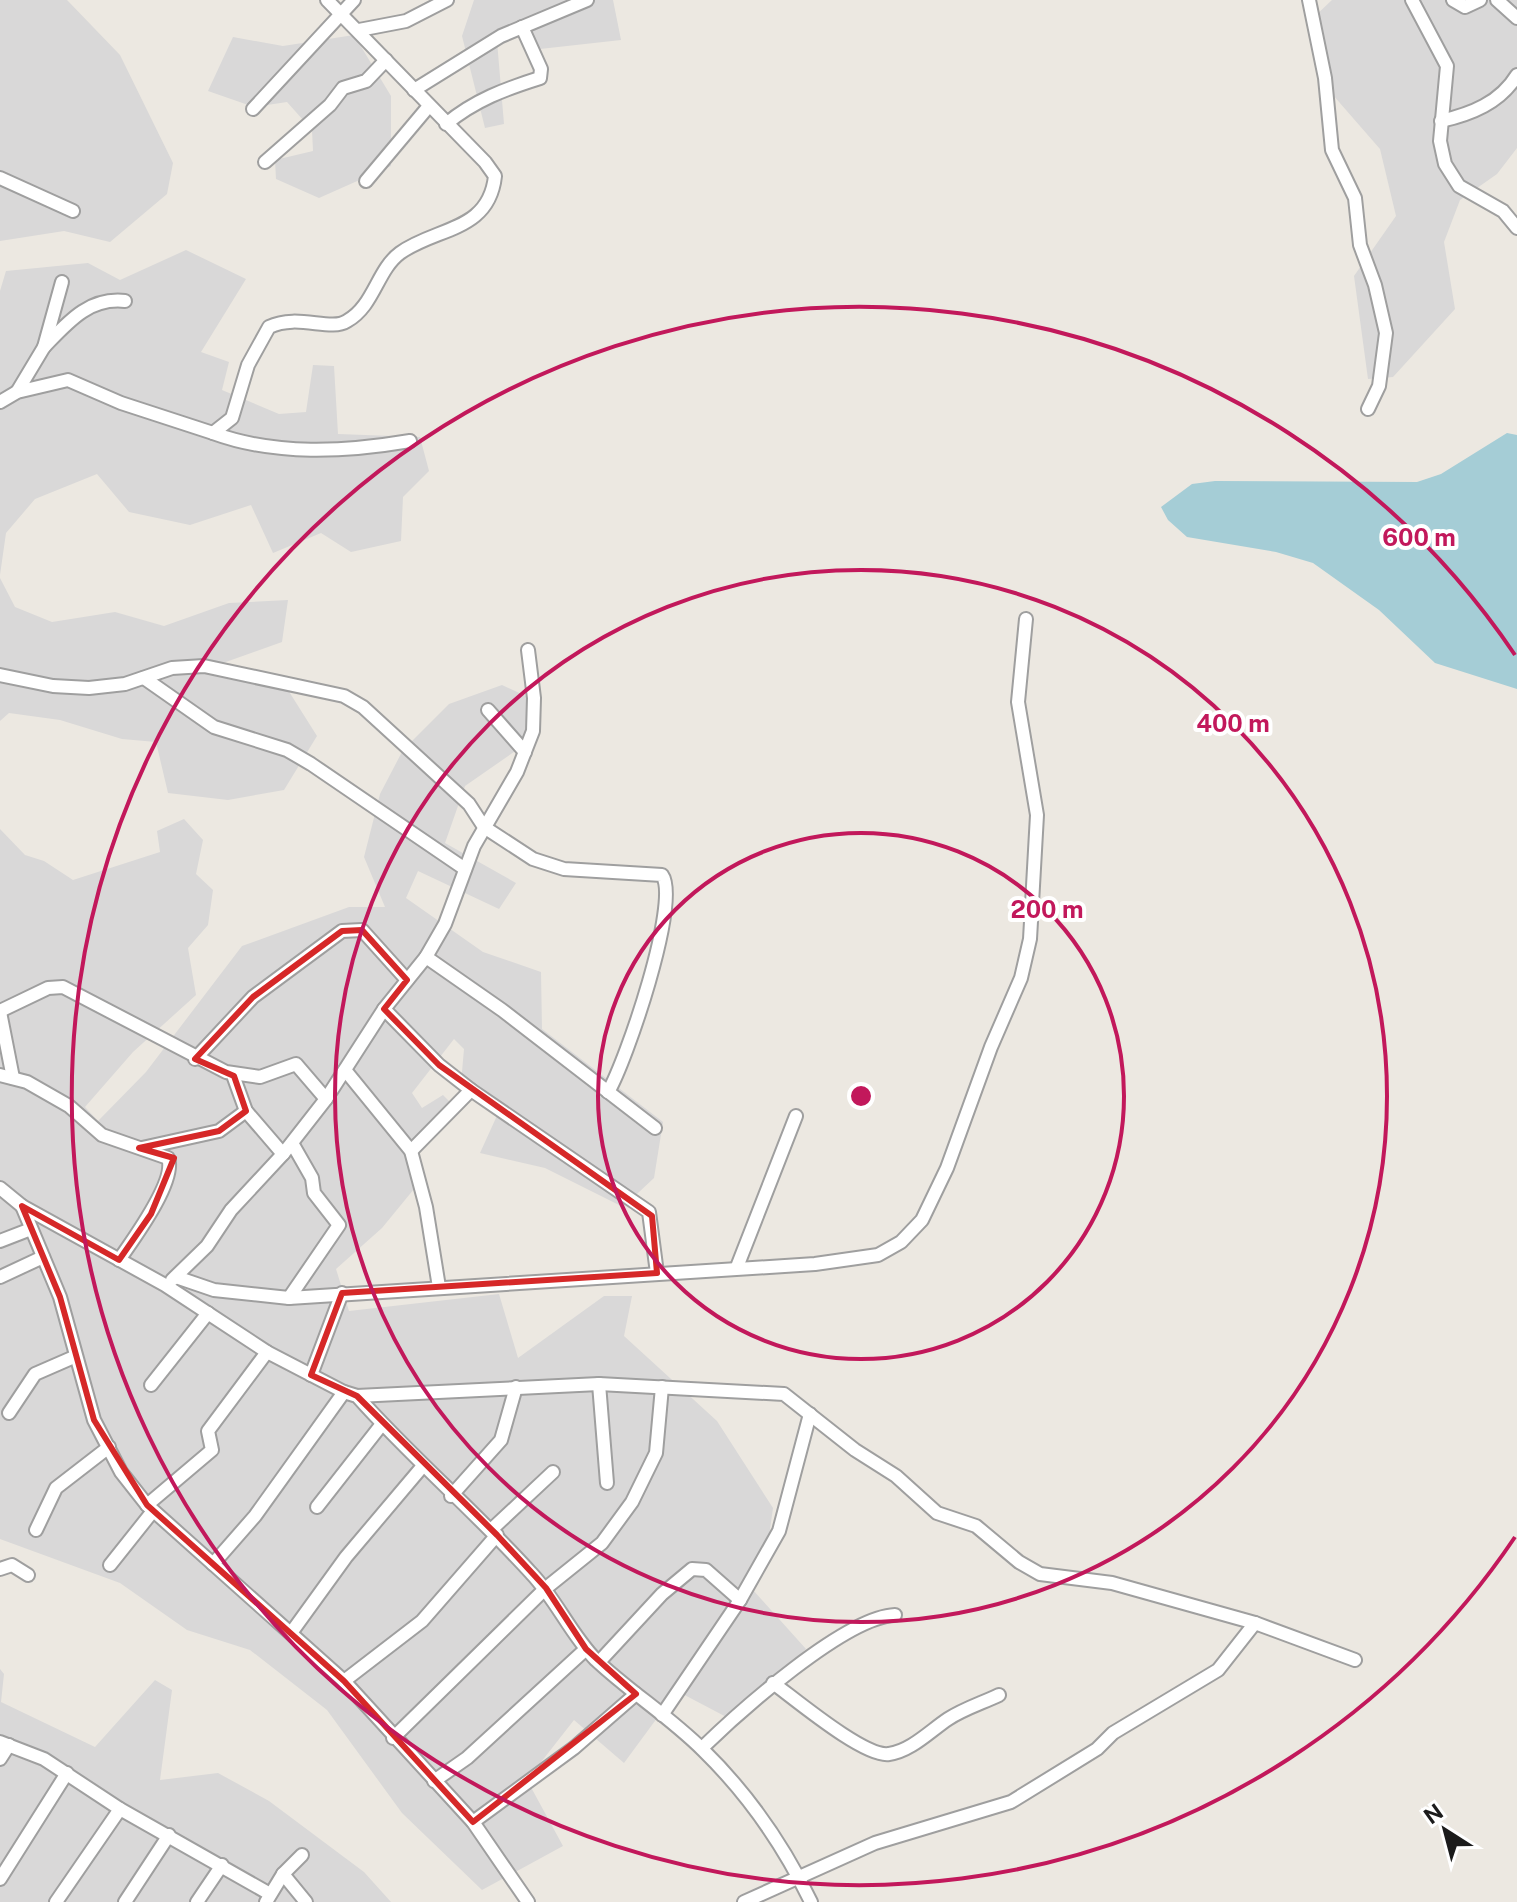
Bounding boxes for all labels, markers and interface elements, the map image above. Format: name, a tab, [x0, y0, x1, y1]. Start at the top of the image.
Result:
text: 600 m	[1382, 523, 1456, 551]
text: 400 m	[1196, 709, 1270, 737]
text: 200 m	[1010, 895, 1084, 923]
centre of rings	[847, 1082, 875, 1110]
north arrow	[1405, 1790, 1485, 1870]
text: N	[1419, 1798, 1448, 1829]

